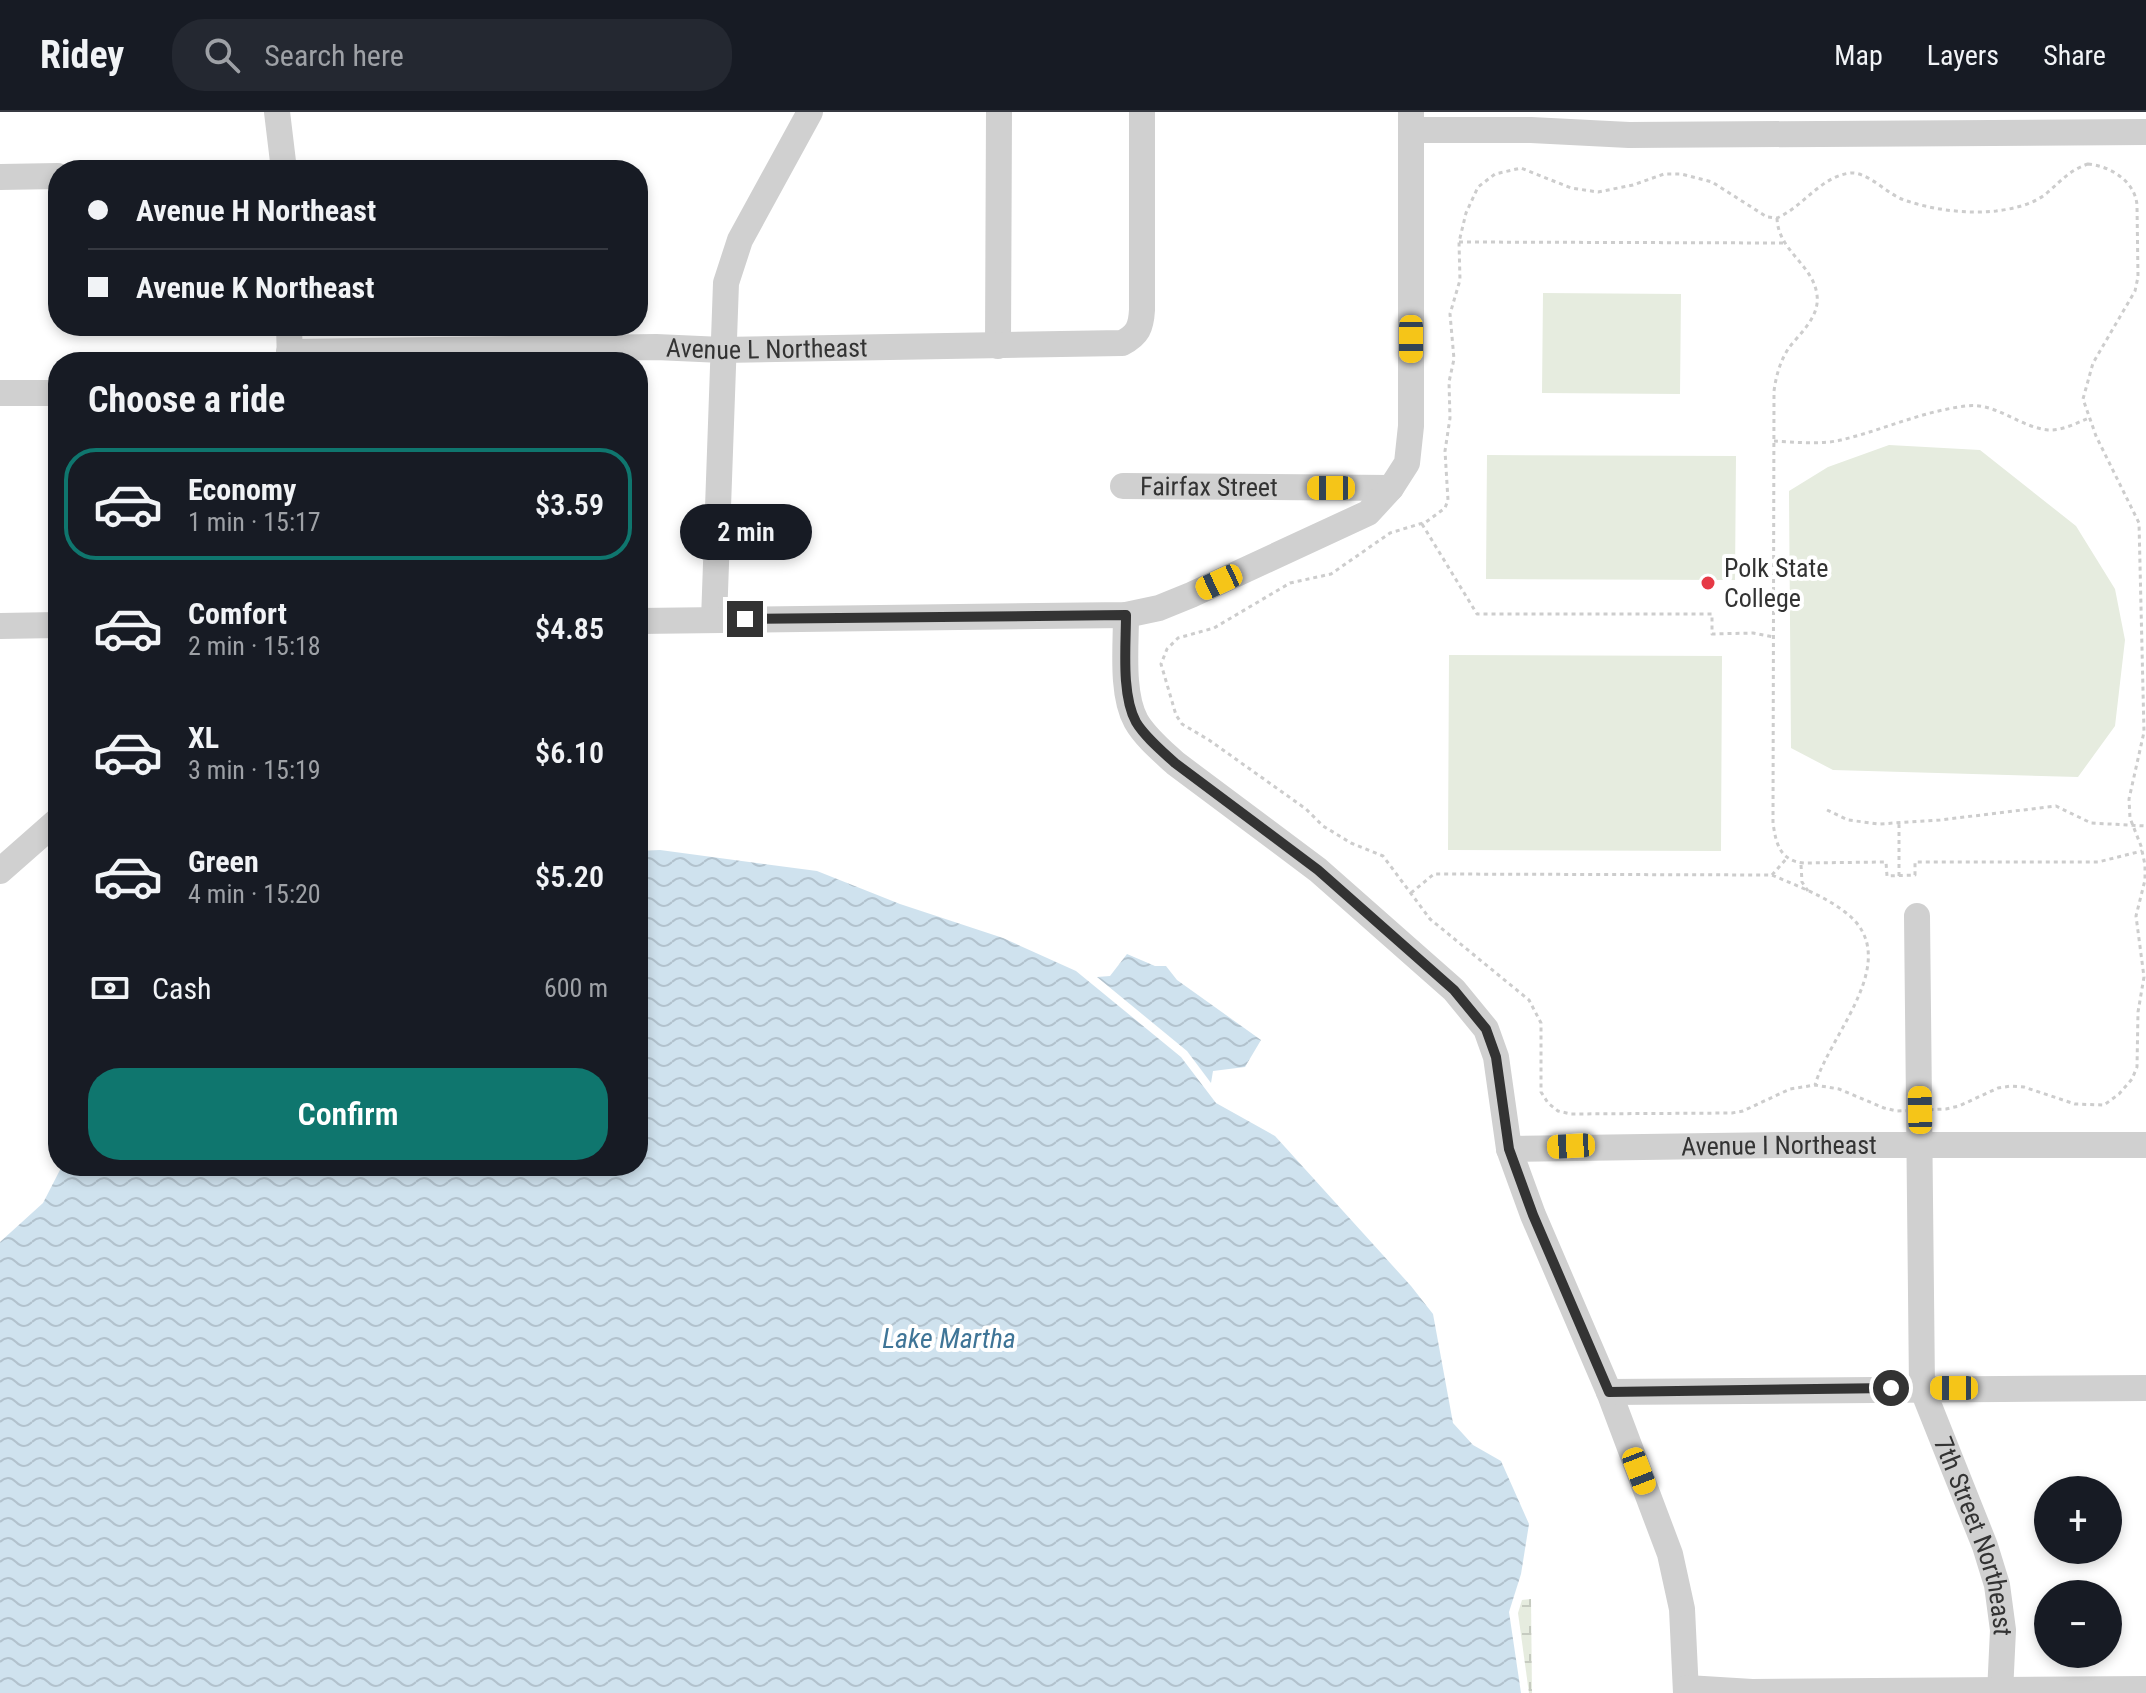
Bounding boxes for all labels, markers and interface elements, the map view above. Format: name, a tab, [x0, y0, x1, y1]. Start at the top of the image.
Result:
search box	[172, 19, 732, 91]
text: Ridey	[40, 33, 124, 77]
icon: search	[200, 33, 244, 77]
text: Search here	[264, 38, 404, 73]
text: Map	[1834, 39, 1883, 72]
text: Layers	[1927, 39, 1999, 72]
text: Share	[2043, 39, 2106, 72]
text: Avenue H Northeast	[136, 193, 376, 228]
text: Avenue K Northeast	[136, 270, 374, 305]
car	[1399, 315, 1423, 363]
street label: Avenue L Northeast	[666, 332, 868, 365]
text: Choose a ride	[88, 379, 285, 421]
icon: car	[92, 468, 164, 540]
street label: Fairfax Street	[1140, 471, 1278, 502]
text: Economy	[188, 472, 296, 507]
car	[1307, 476, 1355, 500]
text: $3.59	[535, 487, 604, 522]
callout: 2 min	[679, 503, 811, 559]
text: 1 min · 15:17	[188, 507, 321, 537]
text: 2 min	[717, 517, 775, 547]
place label: Polk State College	[1724, 553, 1828, 613]
car	[1192, 561, 1246, 603]
marker: Polk State College	[1699, 574, 1717, 592]
icon: car	[92, 592, 164, 664]
text: Comfort	[188, 596, 287, 631]
route end	[727, 601, 763, 637]
text: $4.85	[535, 611, 604, 646]
text: 2 min · 15:18	[188, 631, 321, 661]
icon: car	[92, 716, 164, 788]
text: XL	[188, 720, 219, 755]
text: $6.10	[535, 735, 604, 770]
text: 3 min · 15:19	[188, 755, 321, 785]
icon: car	[92, 840, 164, 912]
text: Green	[188, 844, 259, 879]
text: $5.20	[535, 859, 604, 894]
text: 4 min · 15:20	[188, 879, 321, 909]
icon: cash	[88, 966, 132, 1010]
text: Cash	[152, 971, 212, 1006]
text: 600 m	[544, 973, 608, 1003]
button: Confirm	[88, 1068, 608, 1160]
car	[1908, 1086, 1932, 1134]
street label: Avenue I Northeast	[1681, 1130, 1877, 1162]
car	[1546, 1133, 1596, 1159]
water label: Lake Martha	[882, 1322, 1016, 1355]
route start	[1873, 1370, 1909, 1406]
car	[1930, 1376, 1978, 1400]
street label: 7th Street Northeast	[1928, 1432, 2018, 1636]
car	[1619, 1444, 1659, 1498]
map controls	[2034, 1476, 2122, 1668]
button: +	[2034, 1476, 2122, 1564]
button: −	[2034, 1580, 2122, 1668]

